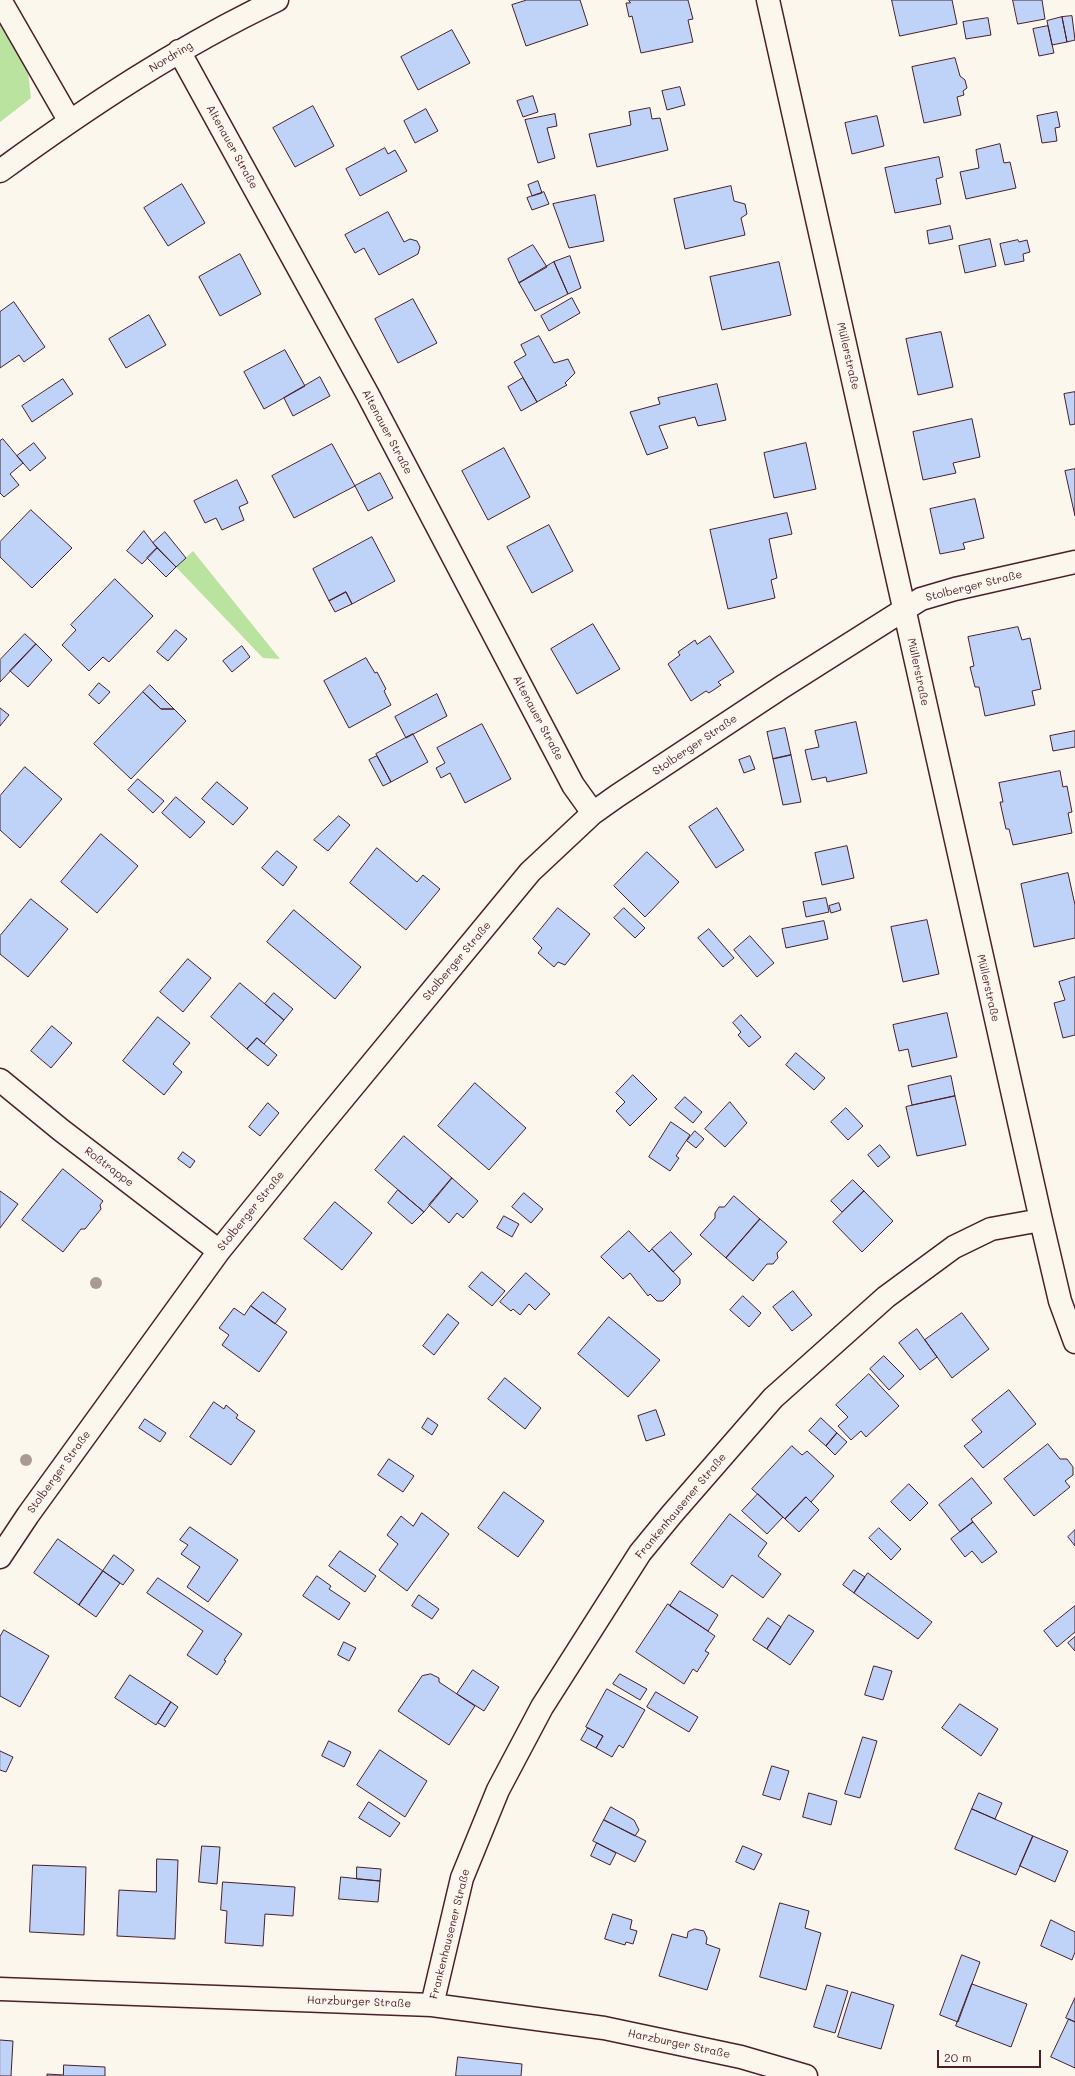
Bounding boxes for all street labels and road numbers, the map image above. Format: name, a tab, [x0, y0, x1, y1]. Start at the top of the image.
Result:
street label: Nordring	[147, 39, 195, 75]
street label: Altenauer Straße	[203, 103, 261, 191]
street label: Müllerstraße	[834, 321, 862, 391]
street label: Altenauer Straße	[359, 387, 415, 477]
street label: Stolberger Straße	[924, 568, 1024, 604]
street label: Müllerstraße	[904, 637, 932, 707]
street label: Altenauer Straße	[510, 673, 566, 763]
street label: Stolberger Straße	[650, 712, 740, 778]
street label: Stolberger Straße	[420, 919, 494, 1003]
street label: Müllerstraße	[974, 953, 1002, 1023]
street label: Roßtrappe	[82, 1144, 136, 1190]
street label: Stolberger Straße	[215, 1168, 287, 1254]
street label: Stolberger Straße	[25, 1428, 93, 1516]
street label: Frankenhausener Straße	[633, 1451, 729, 1561]
street label: Frankenhausener Straße	[427, 1868, 473, 2000]
street label: Harzburger Straße	[307, 1994, 411, 2010]
street label: Harzburger Straße	[627, 2027, 731, 2061]

